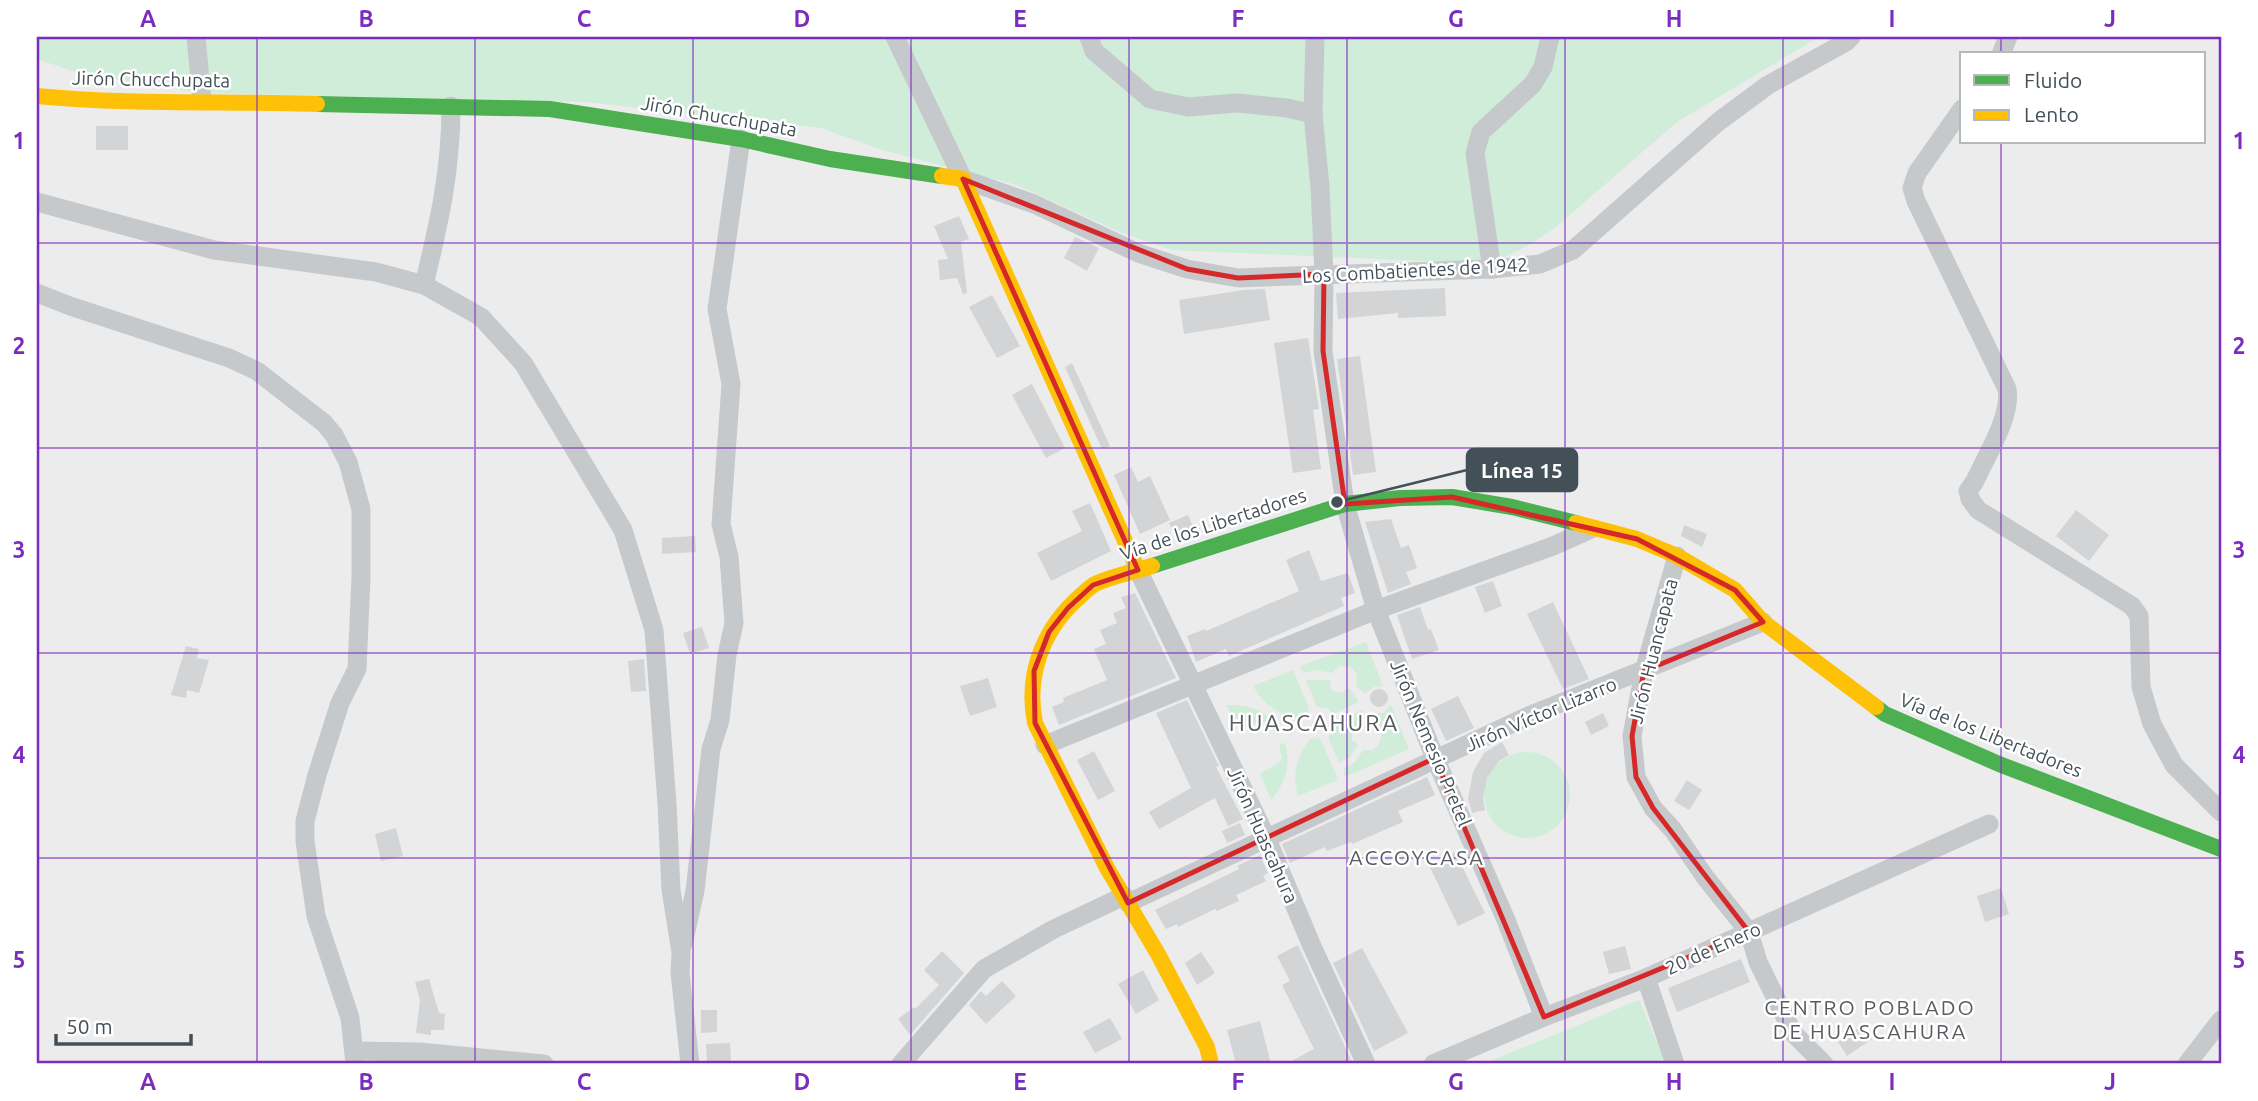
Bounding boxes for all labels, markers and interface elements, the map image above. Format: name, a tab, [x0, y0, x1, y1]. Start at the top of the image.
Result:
text: A	[140, 6, 156, 31]
text: B	[358, 6, 374, 31]
text: C	[577, 6, 592, 31]
text: D	[794, 6, 810, 31]
text: E	[1013, 6, 1027, 31]
text: F	[1232, 6, 1245, 31]
text: G	[1448, 6, 1464, 31]
text: H	[1666, 6, 1682, 31]
text: I	[1889, 6, 1895, 31]
text: J	[2104, 6, 2116, 31]
legend	[1960, 52, 2206, 144]
street label: Jirón Chucchupata	[72, 67, 230, 91]
text: Fluido	[2024, 68, 2082, 92]
street label: Jirón Chucchupata	[639, 91, 799, 141]
text: Lento	[2024, 102, 2079, 126]
text: 1	[13, 128, 25, 153]
text: 1	[2233, 128, 2245, 153]
street label: Los Combatientes de 1942	[1301, 253, 1529, 287]
text: 2	[13, 333, 25, 358]
text: 2	[2233, 333, 2245, 358]
callout: Línea 15	[1467, 449, 1577, 491]
text: Línea 15	[1481, 458, 1563, 482]
street label: Vía de los Libertadores	[1117, 483, 1309, 565]
text: 3	[13, 537, 25, 562]
text: 3	[2233, 537, 2245, 562]
street label: Jirón Huancapata	[1624, 576, 1682, 726]
street label: Jirón Nemesio Pretel	[1386, 656, 1476, 830]
street label: Jirón Víctor Lizarro	[1462, 672, 1620, 756]
street label: Vía de los Libertadores	[1897, 688, 2085, 782]
district label: HUASCAHURA	[1229, 710, 1399, 735]
text: 4	[13, 742, 26, 767]
text: 4	[2233, 742, 2246, 767]
street label: Jirón Huascahura	[1223, 763, 1303, 907]
district label: ACCOYCASA	[1349, 845, 1485, 869]
street label: 20 de Enero	[1662, 917, 1764, 979]
text: 5	[13, 947, 25, 972]
text: 5	[2233, 947, 2245, 972]
district label: CENTRO POBLADO DE HUASCAHURA	[1764, 995, 1976, 1043]
scale bar	[56, 1003, 191, 1047]
text: 50 m	[66, 1014, 113, 1038]
text: A	[140, 1069, 156, 1094]
text: B	[358, 1069, 374, 1094]
text: C	[577, 1069, 592, 1094]
text: D	[794, 1069, 810, 1094]
text: E	[1013, 1069, 1027, 1094]
text: F	[1232, 1069, 1245, 1094]
text: G	[1448, 1069, 1464, 1094]
text: H	[1666, 1069, 1682, 1094]
text: I	[1889, 1069, 1895, 1094]
text: J	[2104, 1069, 2116, 1094]

